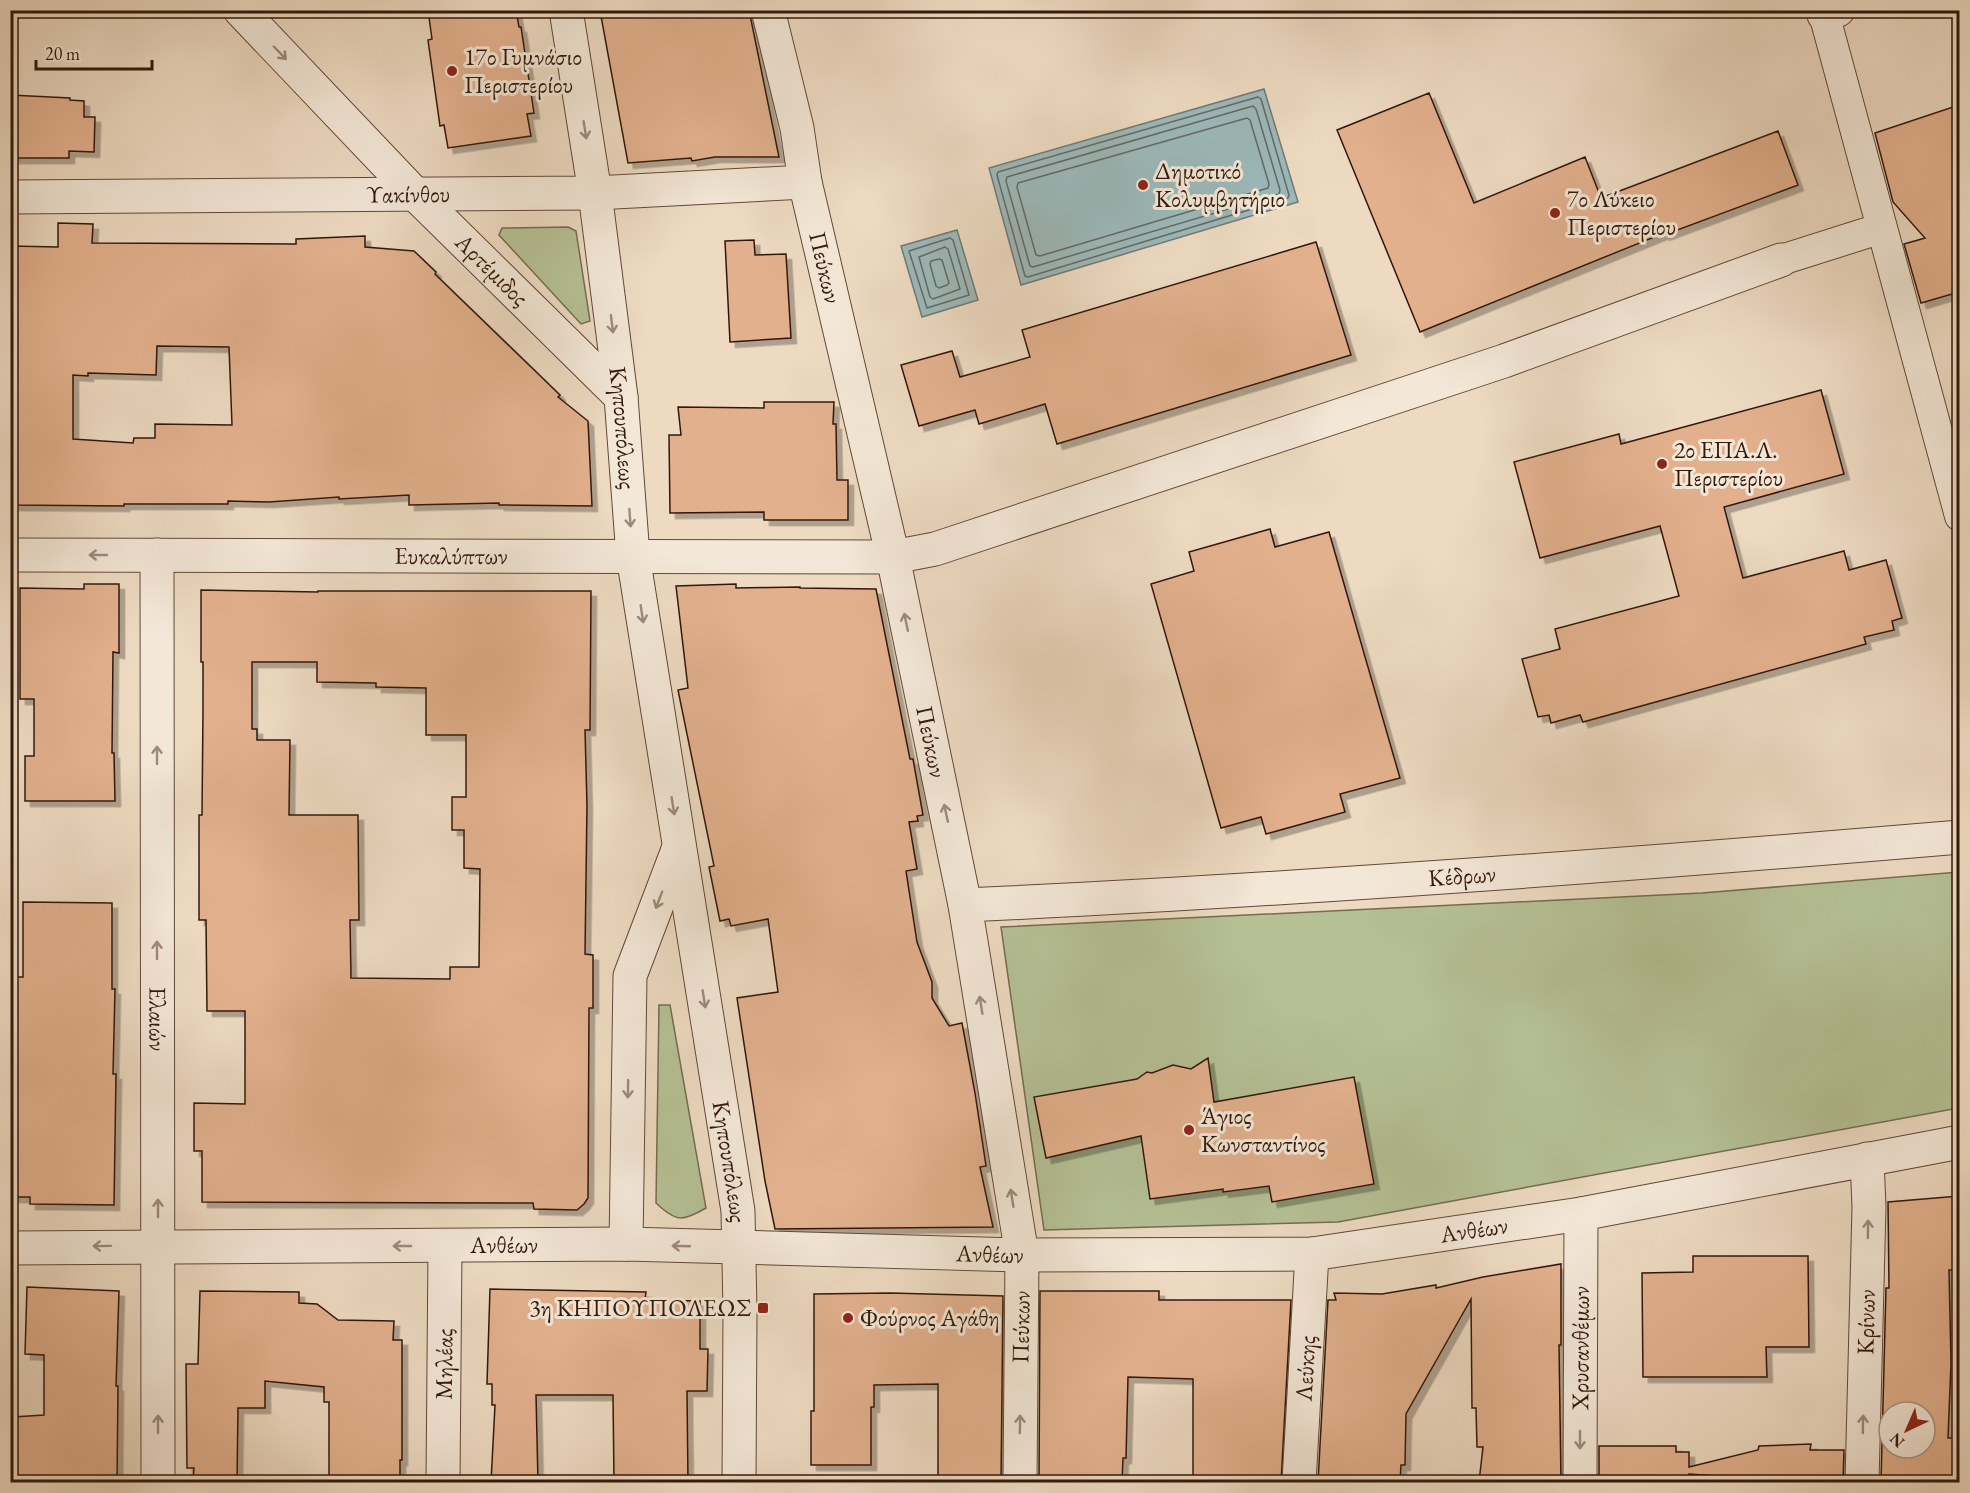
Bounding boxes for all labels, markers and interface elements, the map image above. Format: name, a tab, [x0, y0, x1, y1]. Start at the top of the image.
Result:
scale bar	[36, 33, 152, 71]
place label: 17ο Γυμνάσιο Περιστερίου	[464, 41, 582, 100]
text: 20 m	[45, 42, 80, 65]
one-way arrow	[273, 45, 288, 60]
marker: 17ο Γυμνάσιο Περιστερίου	[445, 64, 459, 78]
one-way arrow	[580, 120, 591, 140]
place label: Δημοτικό Κολυμβητήριο	[1155, 155, 1285, 214]
street label: Υακίνθου	[366, 178, 450, 210]
marker: Δημοτικό Κολυμβητήριο	[1136, 178, 1150, 192]
place label: 7ο Λύκειο Περιστερίου	[1567, 183, 1676, 242]
marker: 7ο Λύκειο Περιστερίου	[1548, 206, 1562, 220]
street label: Αρτέμιδος	[448, 226, 536, 313]
street label: Πεύκων	[802, 228, 849, 306]
one-way arrow	[607, 313, 618, 333]
street label: Κηπουπόλεως	[602, 365, 644, 491]
place label: 2ο ΕΠΑ.Λ. Περιστερίου	[1674, 434, 1783, 493]
marker: 2ο ΕΠΑ.Λ. Περιστερίου	[1655, 457, 1669, 471]
one-way arrow	[625, 507, 636, 527]
street label: Ευκαλύπτων	[394, 540, 508, 571]
one-way arrow	[89, 549, 109, 561]
one-way arrow	[637, 604, 648, 623]
one-way arrow	[900, 613, 911, 633]
street label: Πεύκων	[909, 703, 954, 780]
one-way arrow	[151, 746, 163, 766]
one-way arrow	[668, 796, 679, 816]
one-way arrow	[940, 804, 951, 824]
street label: Κέδρων	[1427, 858, 1497, 893]
one-way arrow	[652, 890, 663, 909]
one-way arrow	[151, 941, 163, 961]
street label: Ελαιών	[142, 987, 174, 1051]
one-way arrow	[699, 989, 710, 1008]
one-way arrow	[976, 996, 987, 1015]
one-way arrow	[622, 1079, 634, 1099]
street label: Κηπουπόλεως	[706, 1099, 754, 1223]
place label: Άγιος Κωνσταντίνος	[1200, 1100, 1326, 1159]
marker: Άγιος Κωνσταντίνος	[1182, 1123, 1196, 1137]
one-way arrow	[1007, 1188, 1018, 1208]
one-way arrow	[152, 1199, 164, 1219]
street label: Ανθέων	[1437, 1209, 1510, 1250]
one-way arrow	[1862, 1220, 1874, 1240]
street label: Ανθέων	[469, 1229, 538, 1260]
street label: Ανθέων	[954, 1237, 1024, 1270]
one-way arrow	[393, 1240, 413, 1252]
one-way arrow	[93, 1241, 113, 1252]
one-way arrow	[672, 1241, 692, 1252]
street label: Χρυσανθέμων	[1564, 1286, 1596, 1411]
street label: Κρίνων	[1849, 1289, 1882, 1355]
street label: Πεύκων	[1004, 1290, 1037, 1364]
place label: 3η ΚΗΠΟΥΠΟΛΕΩΣ	[529, 1292, 752, 1323]
marker: 3η ΚΗΠΟΥΠΟΛΕΩΣ	[756, 1301, 770, 1315]
place label: Φούρνος Αγάθη	[860, 1302, 1000, 1333]
marker: Φούρνος Αγάθη	[841, 1311, 855, 1325]
street label: Μηλέας	[428, 1328, 459, 1400]
street label: Λεύκης	[1288, 1335, 1322, 1403]
north arrow	[1877, 1400, 1937, 1460]
one-way arrow	[152, 1415, 164, 1435]
one-way arrow	[1014, 1415, 1026, 1435]
one-way arrow	[1858, 1415, 1869, 1435]
text: N	[1885, 1428, 1909, 1452]
one-way arrow	[1574, 1430, 1586, 1450]

